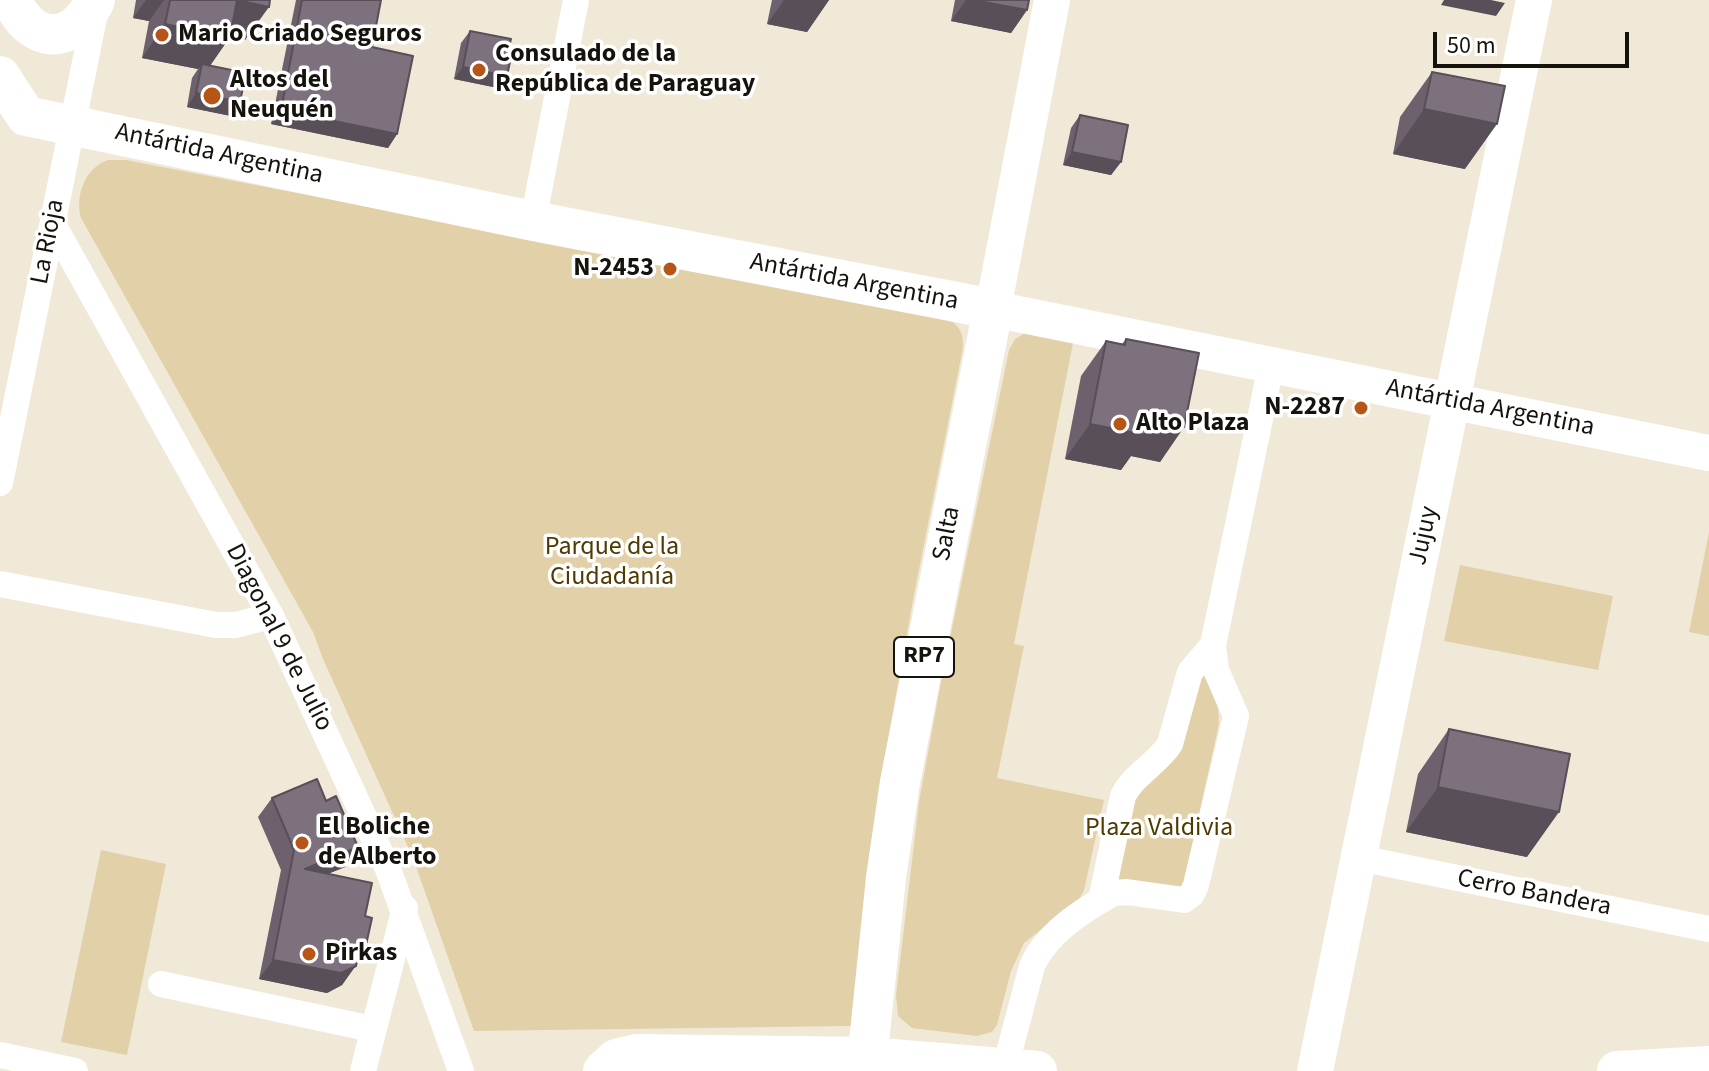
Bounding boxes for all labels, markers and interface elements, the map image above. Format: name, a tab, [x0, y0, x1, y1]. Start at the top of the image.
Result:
scale bar	[1437, 16, 1633, 66]
place label: Mario Criado Seguros	[178, 19, 422, 51]
marker: Mario Criado Seguros	[153, 26, 171, 44]
text: 50 m	[1447, 28, 1496, 63]
place label: Consulado de la República de Paraguay	[495, 39, 755, 100]
marker: Consulado de la República de Paraguay	[470, 61, 488, 79]
place label: Altos del Neuquén	[230, 65, 334, 126]
marker: Altos del Neuquén	[201, 85, 223, 107]
street label: Antártida Argentina	[112, 118, 326, 192]
street label: La Rioja	[26, 197, 72, 287]
street label: Antártida Argentina	[747, 247, 961, 319]
place label: N-2453	[573, 253, 654, 285]
marker: N-2453	[661, 260, 679, 278]
street label: Antártida Argentina	[1383, 373, 1597, 445]
place label: N-2287	[1264, 392, 1345, 424]
marker: N-2287	[1352, 399, 1370, 417]
place label: Alto Plaza	[1136, 408, 1249, 440]
marker: Alto Plaza	[1111, 415, 1129, 433]
street label: Salta	[927, 504, 969, 564]
street label: Jujuy	[1404, 504, 1446, 568]
park label: Parque de la Ciudadanía	[545, 532, 679, 594]
street label: Diagonal 9 de Julio	[217, 539, 339, 737]
road number: RP7	[894, 637, 954, 677]
place label: El Boliche de Alberto	[318, 812, 437, 874]
park label: Plaza Valdivia	[1085, 813, 1233, 845]
marker: El Boliche de Alberto	[293, 834, 311, 852]
street label: Cerro Bandera	[1454, 864, 1614, 924]
place label: Pirkas	[325, 938, 397, 970]
marker: Pirkas	[300, 945, 318, 963]

